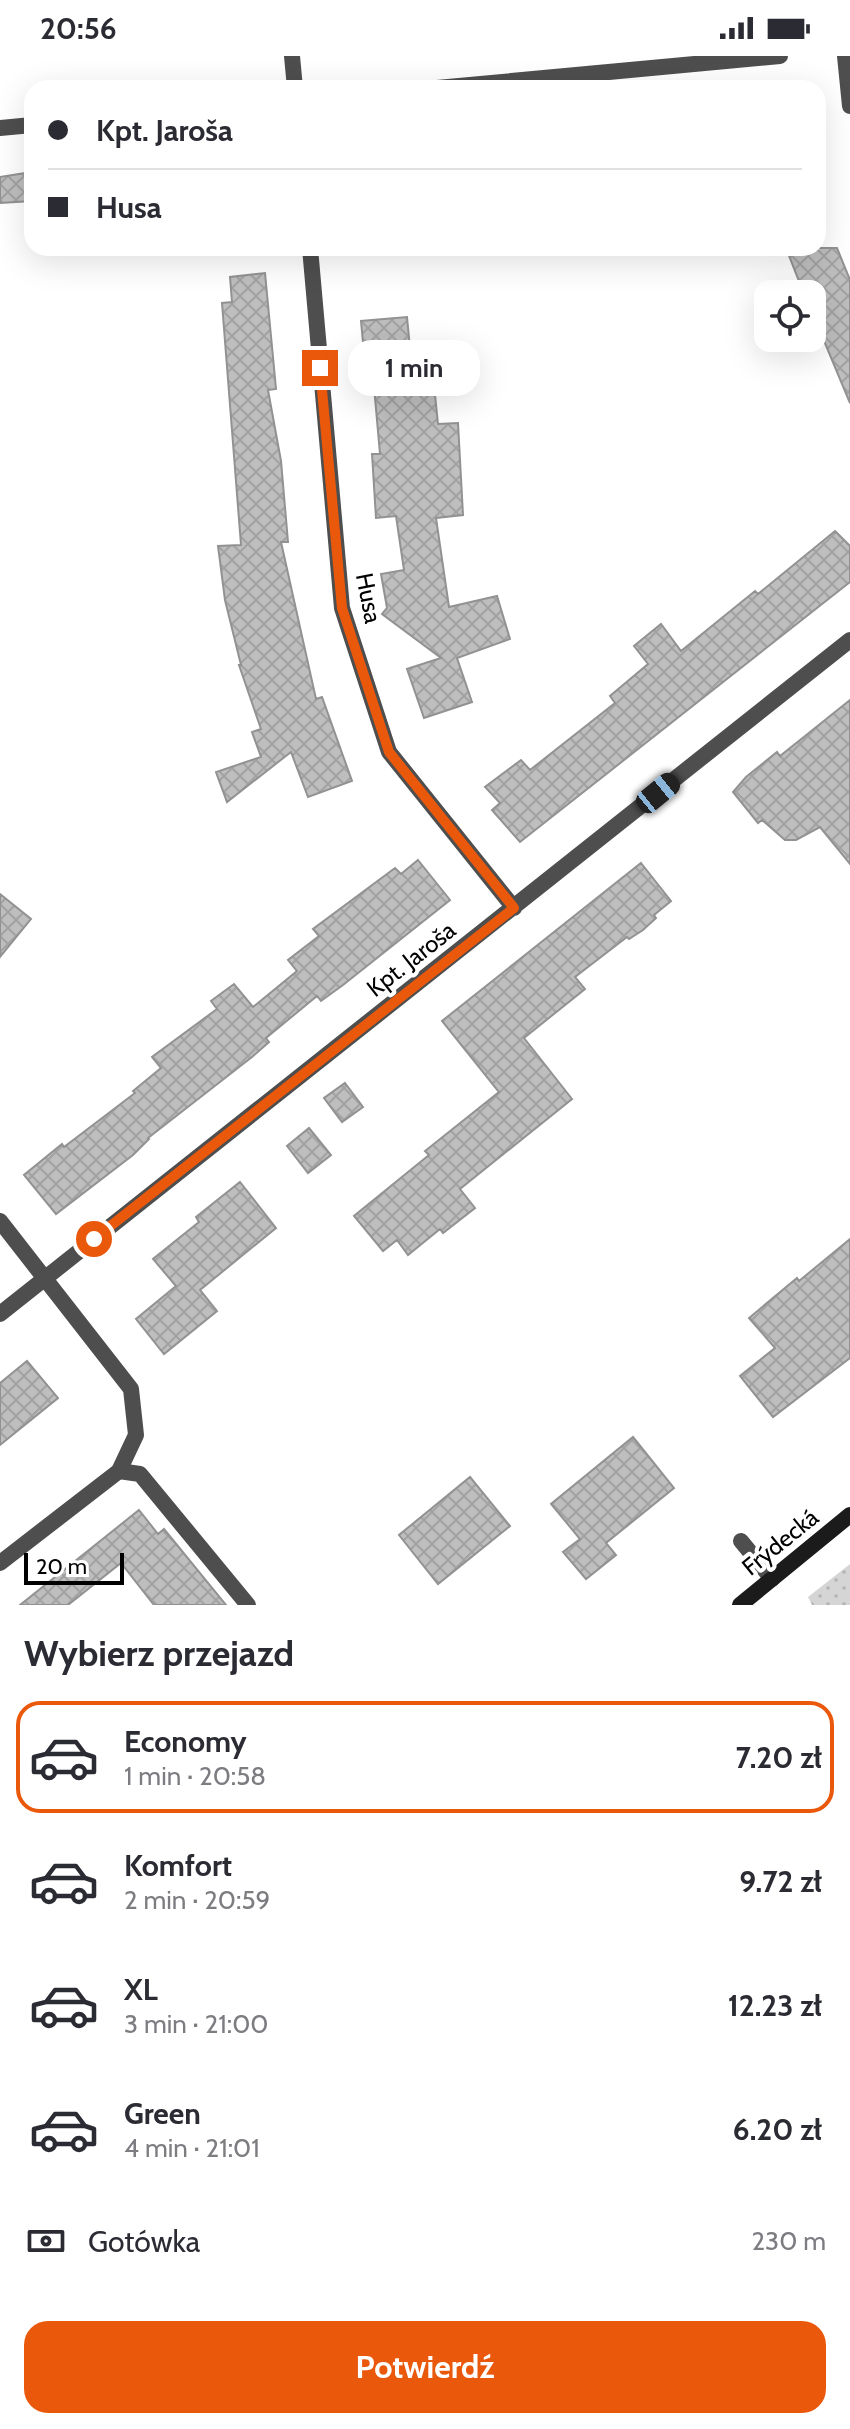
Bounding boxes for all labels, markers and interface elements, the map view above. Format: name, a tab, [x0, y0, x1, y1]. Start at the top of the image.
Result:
text: 20:56	[40, 10, 117, 47]
text: Kpt. Jaroša	[96, 112, 233, 149]
text: Husa	[96, 189, 162, 226]
map controls	[754, 280, 826, 352]
button: locate	[754, 280, 826, 352]
callout: 1 min	[348, 340, 480, 396]
route end	[302, 350, 338, 386]
text: 1 min	[385, 352, 443, 384]
street label: Husa	[350, 570, 388, 626]
car	[632, 769, 684, 817]
street label: Kpt. Jaroša	[361, 915, 462, 1003]
route start	[76, 1221, 112, 1257]
street label: Frýdecká	[736, 1502, 824, 1581]
scale bar	[24, 1549, 124, 1585]
text: 20 m	[36, 1553, 87, 1580]
text: Wybierz przejazd	[24, 1631, 294, 1675]
icon: car	[28, 1721, 100, 1793]
text: Economy	[124, 1723, 247, 1760]
text: 7.20 zł	[735, 1739, 822, 1776]
text: 1 min · 20:58	[124, 1760, 266, 1792]
icon: car	[28, 1845, 100, 1917]
text: Komfort	[124, 1847, 232, 1884]
text: 9.72 zł	[739, 1863, 822, 1900]
text: 2 min · 20:59	[124, 1884, 270, 1916]
icon: car	[28, 1969, 100, 2041]
text: XL	[124, 1971, 158, 2008]
text: 12.23 zł	[728, 1987, 822, 2024]
text: 3 min · 21:00	[124, 2008, 268, 2040]
icon: car	[28, 2093, 100, 2165]
text: Green	[124, 2095, 201, 2132]
text: 6.20 zł	[733, 2111, 822, 2148]
text: 4 min · 21:01	[124, 2132, 260, 2164]
icon: cash	[24, 2219, 68, 2263]
text: Gotówka	[88, 2223, 200, 2260]
text: 230 m	[752, 2225, 826, 2257]
button: Potwierdź	[24, 2321, 826, 2413]

